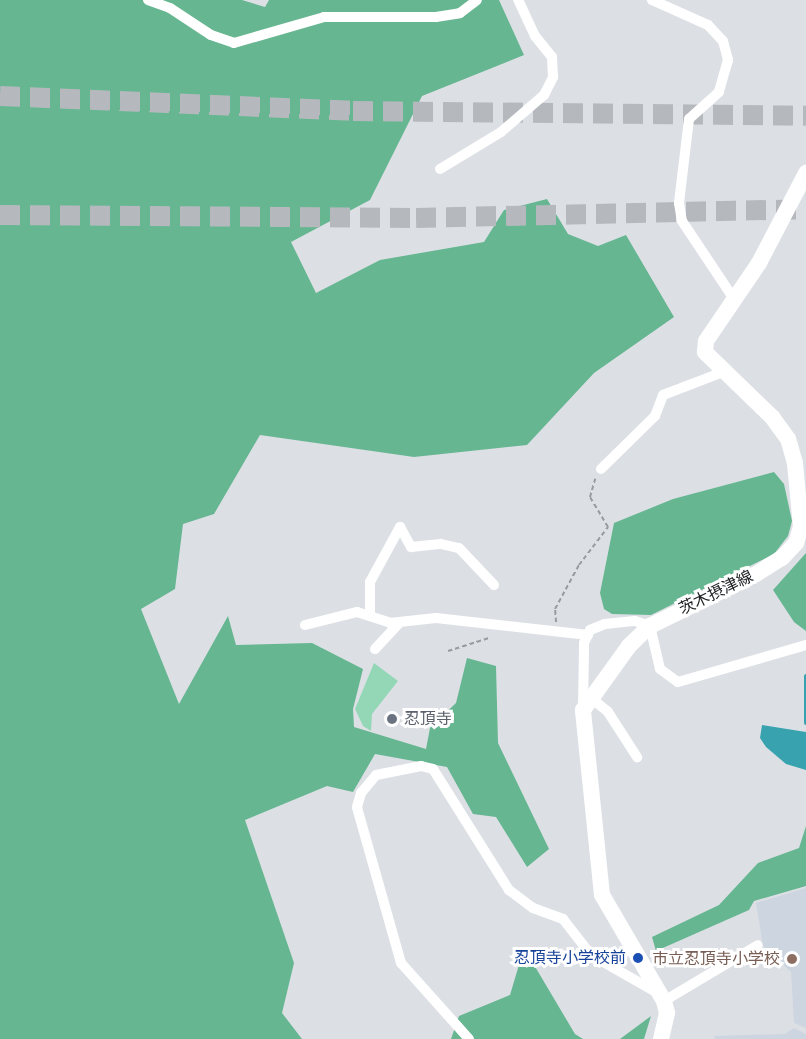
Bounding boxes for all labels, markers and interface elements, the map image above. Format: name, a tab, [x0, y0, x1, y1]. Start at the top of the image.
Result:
street label: 茨木摂津線	[676, 567, 756, 619]
place label: 忍頂寺	[404, 709, 452, 729]
marker: 忍頂寺	[385, 712, 399, 726]
place label: 忍頂寺小学校前	[514, 948, 626, 968]
place label: 市立忍頂寺小学校	[652, 949, 780, 969]
marker: 忍頂寺小学校前	[631, 951, 645, 965]
marker: 市立忍頂寺小学校	[785, 952, 799, 966]

